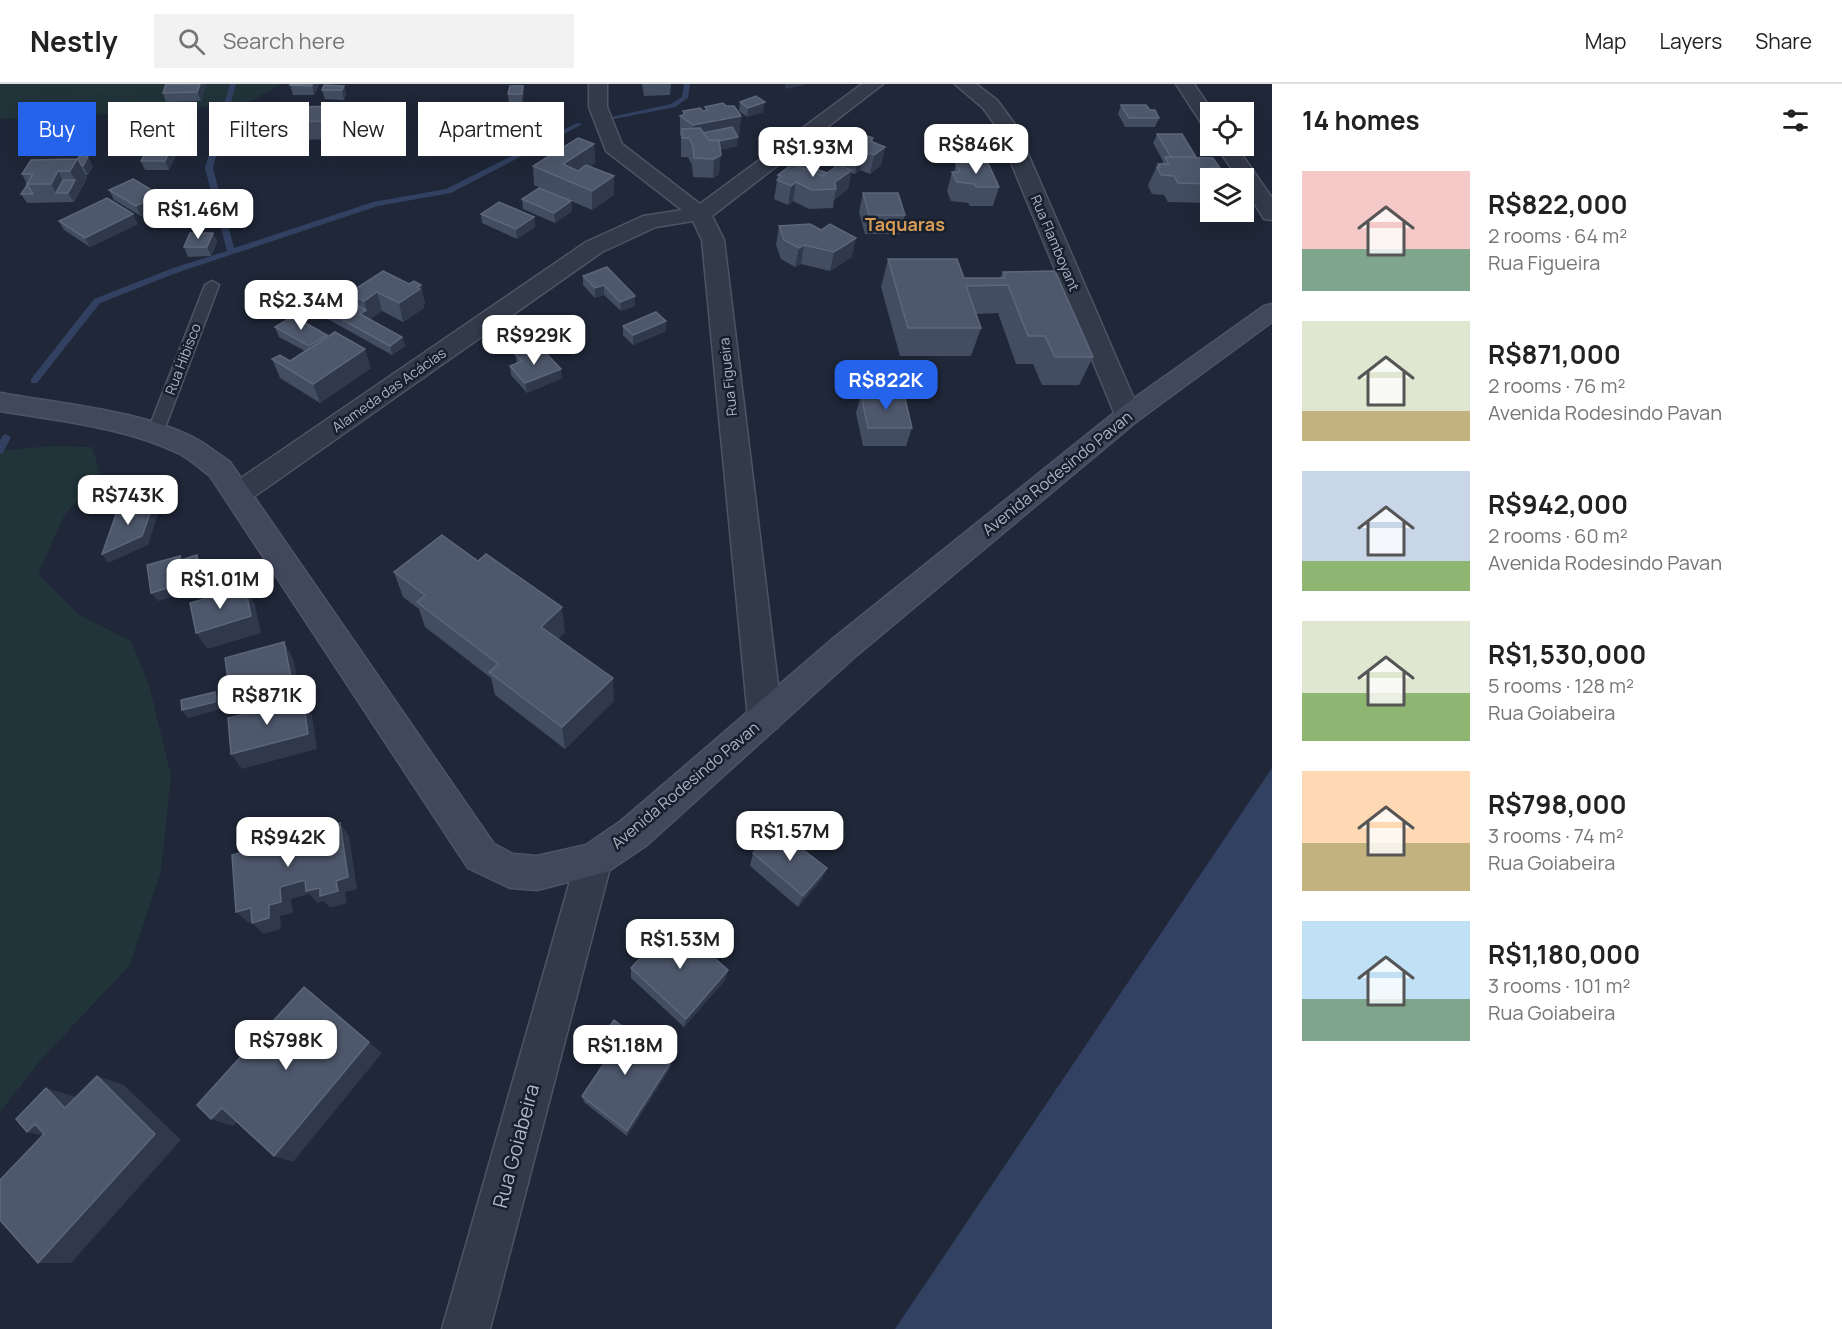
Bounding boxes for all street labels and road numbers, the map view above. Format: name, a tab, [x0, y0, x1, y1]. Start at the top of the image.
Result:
street label: Rua Flamboyant	[1027, 192, 1084, 294]
street label: Rua Hibisco	[160, 320, 205, 397]
street label: Rua Figueira	[714, 337, 741, 417]
street label: Alameda das Acácias	[328, 343, 450, 436]
street label: Avenida Rodesindo Pavan	[977, 406, 1137, 540]
street label: Avenida Rodesindo Pavan	[606, 716, 764, 854]
street label: Rua Goiabeira	[486, 1081, 545, 1211]

